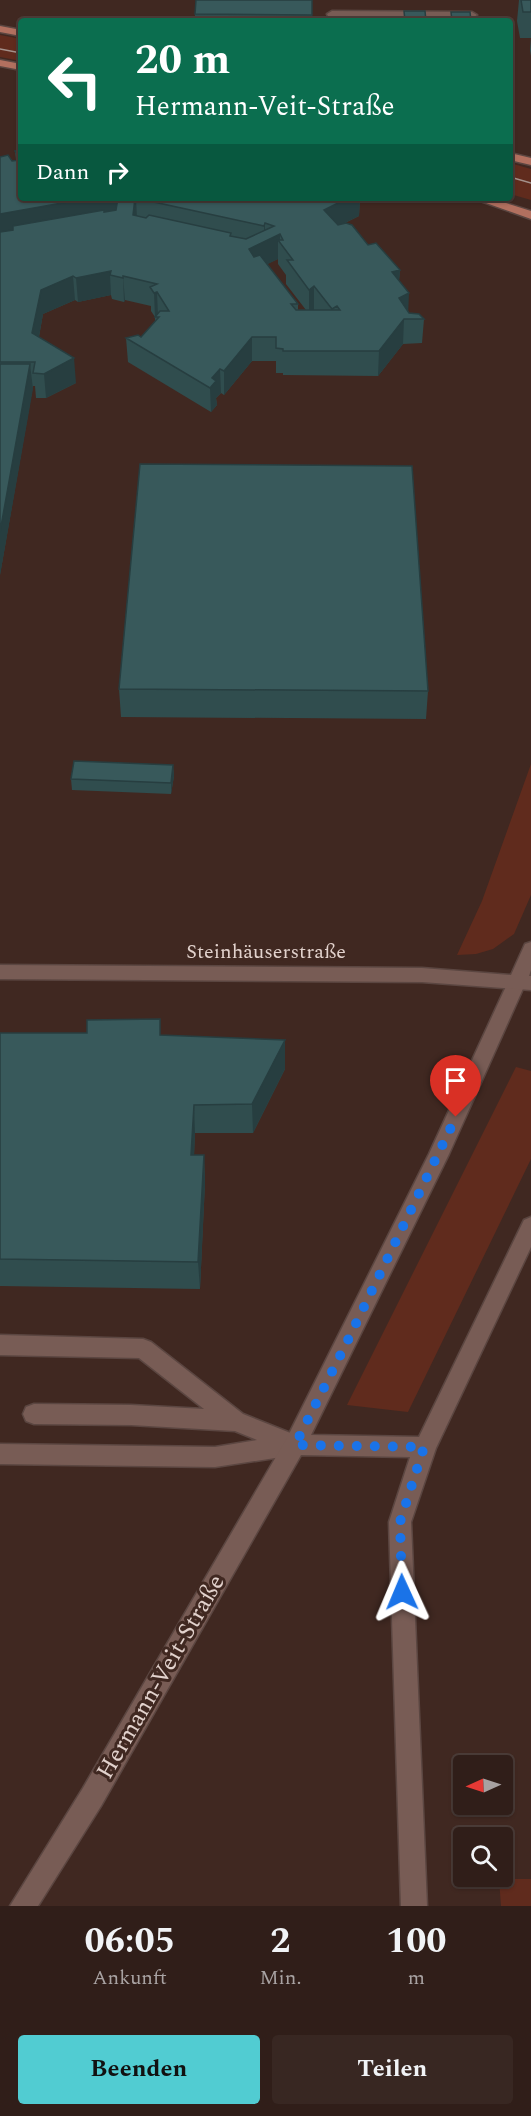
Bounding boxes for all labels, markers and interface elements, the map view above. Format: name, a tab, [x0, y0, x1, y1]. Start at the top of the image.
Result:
text: 20 m	[135, 29, 230, 92]
icon: left	[36, 42, 114, 120]
text: Hermann-Veit-Straße	[135, 86, 395, 128]
text: Dann	[36, 156, 89, 189]
icon: right	[101, 156, 134, 189]
street label: Steinhäuserstraße	[186, 937, 346, 967]
pin	[430, 1055, 481, 1117]
icon: arrive	[439, 1064, 472, 1097]
position arrow	[370, 1560, 434, 1624]
street label: Hermann-Veit-Straße	[88, 1568, 234, 1786]
north arrow	[453, 1755, 513, 1815]
map controls	[453, 1755, 513, 1887]
button: search	[453, 1827, 513, 1887]
text: 06:05	[84, 1914, 175, 1969]
text: 2	[270, 1914, 291, 1969]
text: 100	[386, 1914, 447, 1969]
text: Ankunft	[93, 1963, 167, 1993]
text: Min.	[259, 1963, 301, 1993]
text: m	[408, 1963, 425, 1993]
button: Beenden	[18, 2035, 260, 2104]
button: Teilen	[272, 2035, 513, 2104]

